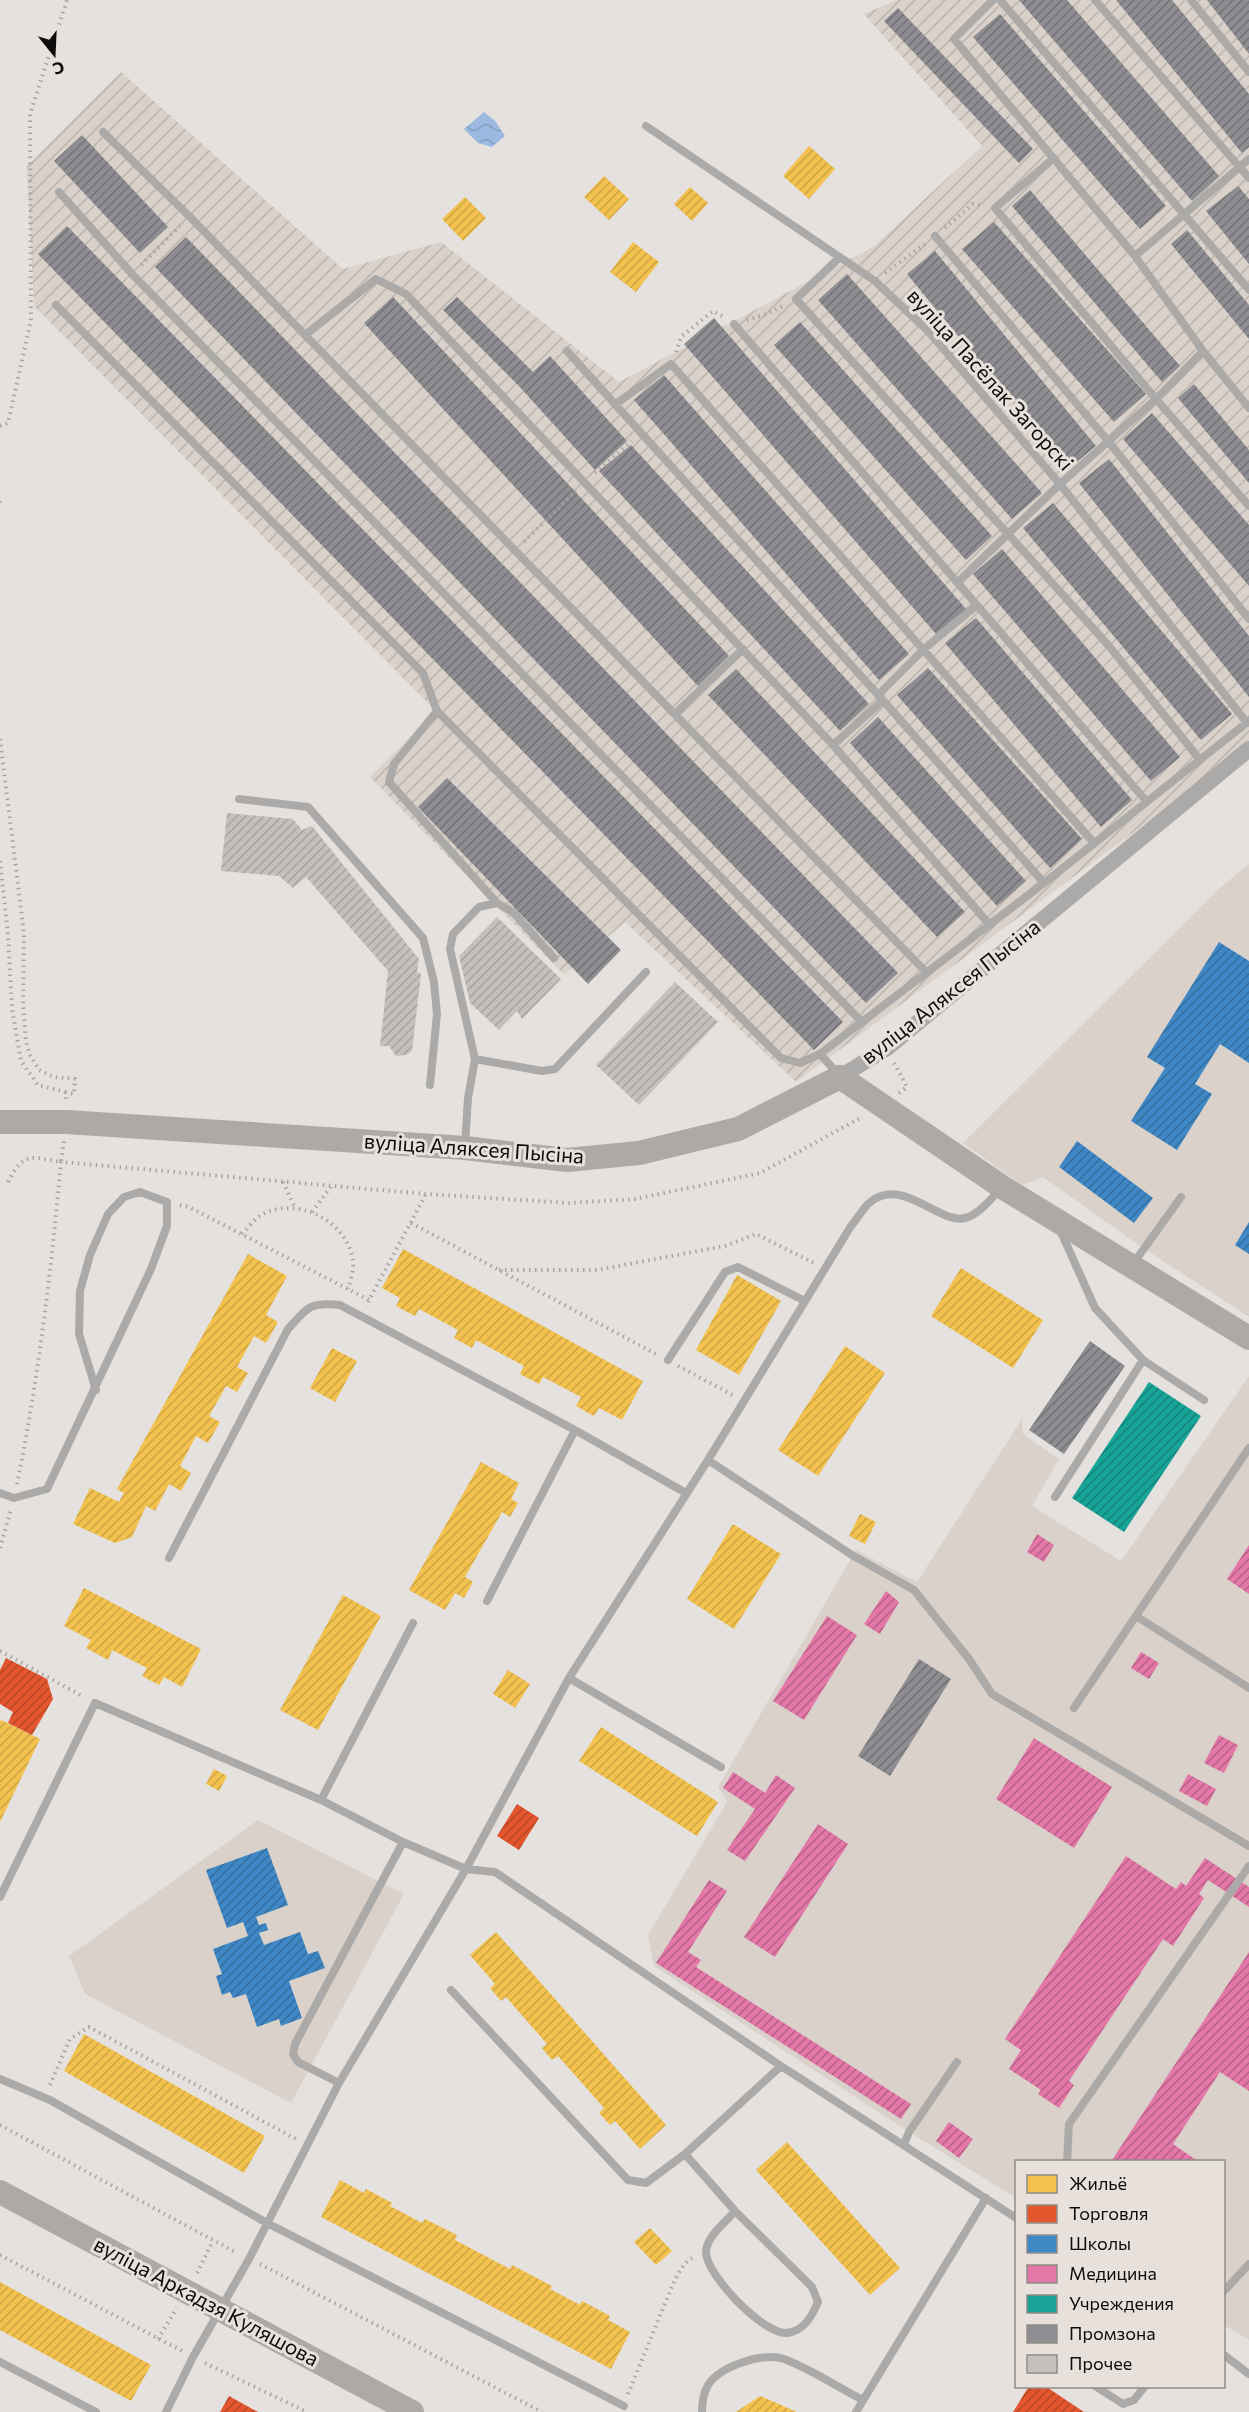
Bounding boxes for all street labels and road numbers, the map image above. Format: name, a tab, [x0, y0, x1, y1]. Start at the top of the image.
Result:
street label: вуліца Пасёлак Загорскі	[903, 283, 1079, 475]
street label: вуліца Аляксея Пысіна	[856, 913, 1045, 1069]
street label: вуліца Аляксея Пысіна	[363, 1127, 585, 1168]
street label: вуліца Аркадзя Куляшова	[90, 2231, 323, 2371]

